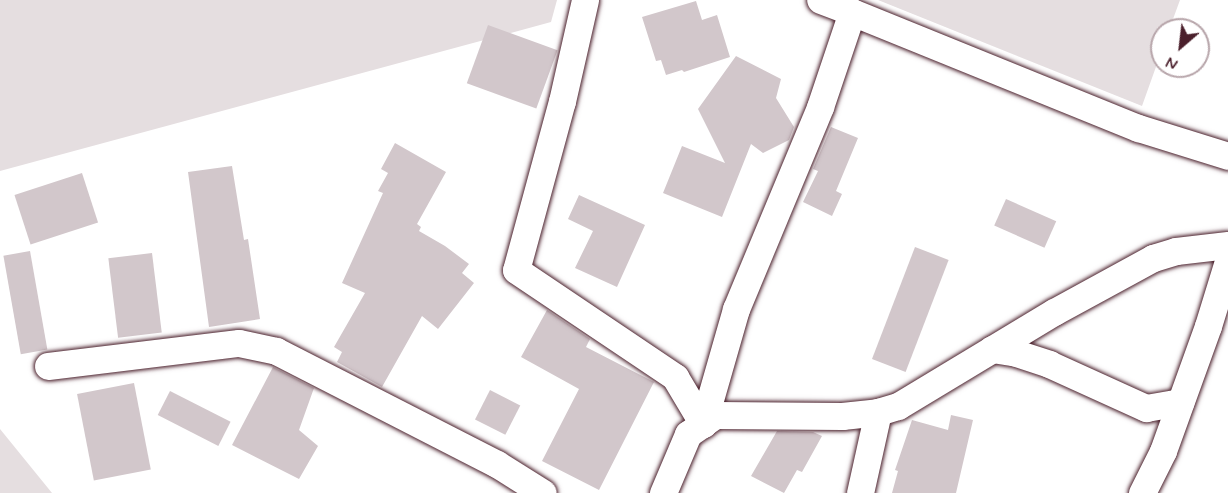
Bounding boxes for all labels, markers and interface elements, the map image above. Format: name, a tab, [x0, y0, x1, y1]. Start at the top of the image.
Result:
north arrow	[1150, 18, 1210, 78]
text: N	[1163, 51, 1182, 74]

